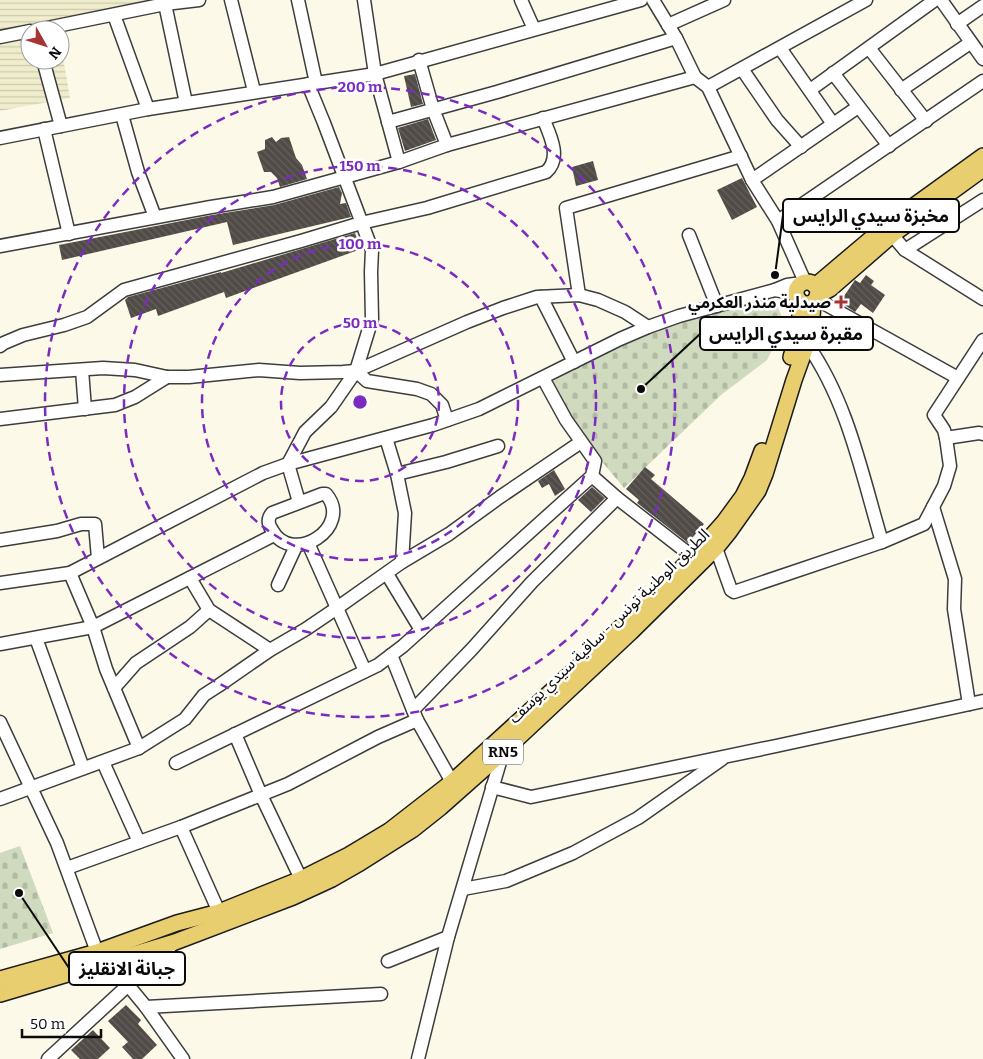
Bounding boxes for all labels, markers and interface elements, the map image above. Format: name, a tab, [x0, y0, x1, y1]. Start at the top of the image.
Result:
north arrow	[20, 20, 70, 70]
text: N	[45, 43, 65, 63]
text: 200 m	[338, 78, 383, 96]
text: 150 m	[339, 157, 381, 175]
callout: مخبزة سيدي الرايس	[783, 199, 959, 232]
text: مخبزة سيدي الرايس	[793, 205, 949, 230]
text: 100 m	[339, 235, 382, 253]
place label: صيدلية منذر العكرمي	[688, 293, 831, 315]
marker: صيدلية منذر العكرمي	[835, 296, 847, 308]
text: 50 m	[343, 314, 378, 332]
callout: مقبرة سيدي الرايس	[700, 317, 873, 350]
text: مقبرة سيدي الرايس	[709, 323, 863, 348]
centre of rings	[351, 393, 369, 411]
street label: الطريق الوطنية تونس - ساقية سيدي يوسف	[505, 525, 715, 729]
road number: RN5	[483, 740, 523, 764]
callout: جبانة الانقليز	[69, 952, 185, 985]
text: جبانة الانقليز	[78, 958, 175, 980]
scale bar	[22, 1006, 101, 1038]
text: 50 m	[30, 1015, 66, 1033]

